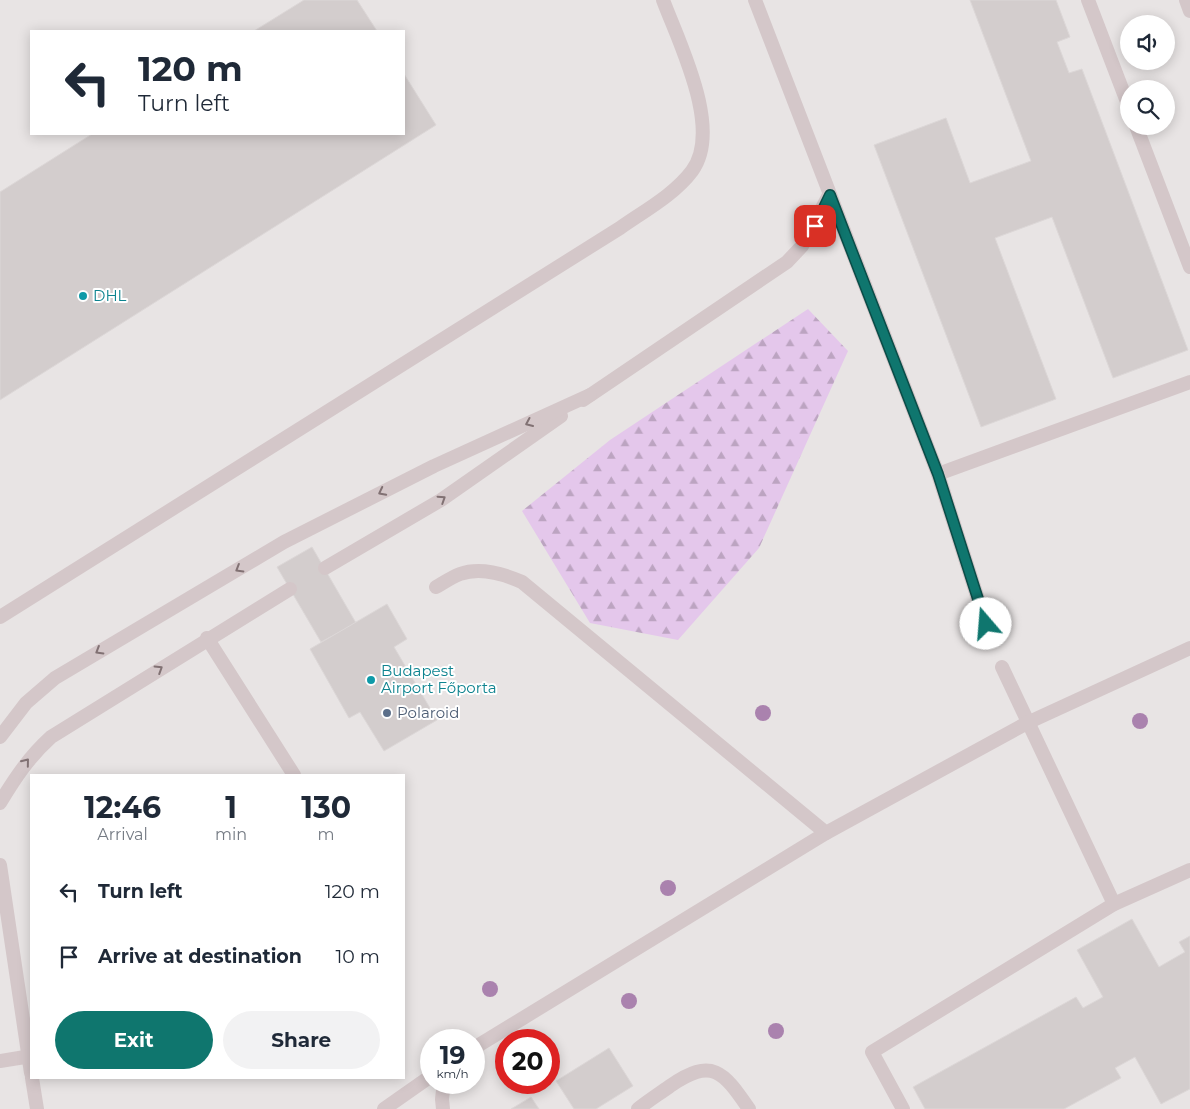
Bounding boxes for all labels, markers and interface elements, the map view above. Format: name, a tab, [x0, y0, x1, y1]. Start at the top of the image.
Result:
map controls	[1120, 15, 1175, 135]
button: sound	[1120, 15, 1175, 70]
text: 120 m	[138, 47, 243, 90]
icon: left	[55, 50, 120, 115]
button: search	[1120, 80, 1175, 135]
text: Turn left	[138, 90, 230, 117]
pin	[794, 205, 836, 247]
icon: arrive	[801, 212, 829, 240]
place label: DHL	[93, 286, 127, 305]
marker: DHL	[77, 290, 89, 302]
one-way arrow	[525, 416, 534, 427]
one-way arrow	[379, 486, 388, 496]
one-way arrow	[436, 496, 446, 505]
one-way arrow	[235, 562, 244, 572]
position arrow	[959, 597, 1011, 649]
one-way arrow	[96, 645, 105, 655]
place label: Budapest Airport Főporta	[381, 661, 497, 697]
one-way arrow	[153, 666, 162, 676]
marker: Budapest Airport Főporta	[365, 674, 377, 686]
place label: Polaroid	[397, 703, 459, 722]
marker: Polaroid	[381, 707, 393, 719]
one-way arrow	[20, 758, 29, 768]
text: 12:46	[84, 789, 161, 826]
text: 1	[225, 789, 237, 826]
text: 130	[301, 789, 351, 826]
text: Arrival	[97, 825, 148, 844]
text: min	[215, 825, 247, 844]
text: m	[318, 825, 335, 844]
icon: left	[55, 878, 83, 906]
text: Turn left	[98, 880, 183, 903]
text: 120 m	[325, 880, 380, 903]
icon: arrive	[55, 943, 83, 971]
text: Arrive at destination	[98, 945, 302, 968]
text: 10 m	[335, 945, 380, 968]
button: Exit	[55, 1011, 213, 1069]
button: Share	[223, 1011, 380, 1069]
speed limit sign: 20	[495, 1029, 560, 1094]
text: 19	[440, 1040, 465, 1070]
text: km/h	[436, 1066, 469, 1081]

